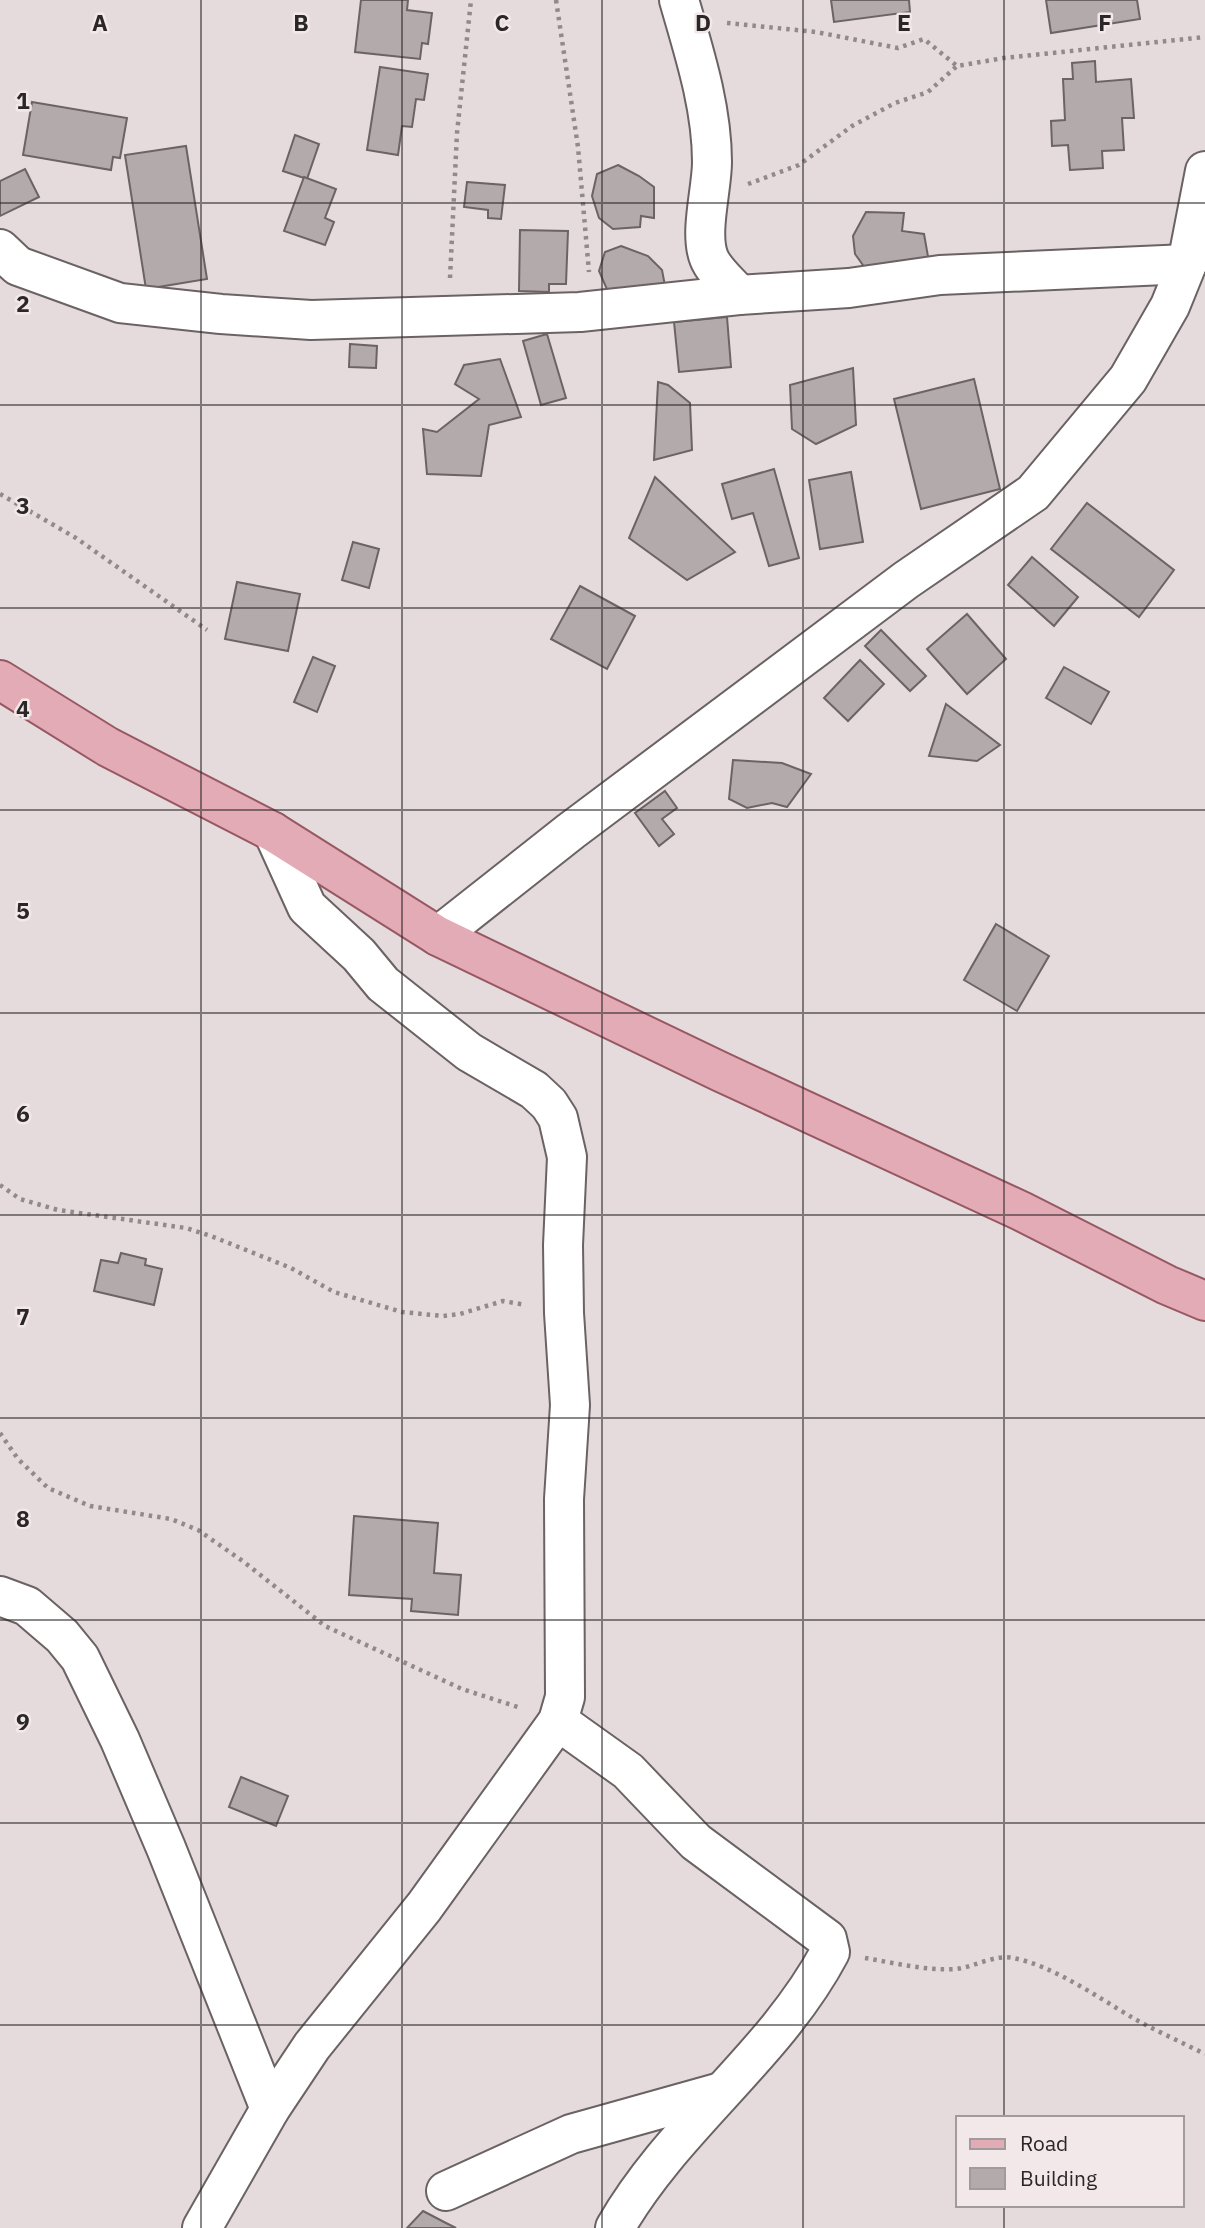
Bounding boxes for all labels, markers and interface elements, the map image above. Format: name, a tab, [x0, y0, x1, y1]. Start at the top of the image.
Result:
text: A	[92, 7, 108, 37]
text: B	[293, 7, 309, 37]
text: C	[495, 7, 510, 37]
text: D	[695, 7, 711, 37]
text: E	[897, 7, 911, 37]
text: F	[1098, 7, 1112, 37]
text: 1	[16, 85, 30, 115]
text: 2	[16, 288, 30, 318]
text: 3	[16, 490, 30, 520]
text: 4	[16, 693, 30, 723]
text: 5	[16, 895, 30, 925]
text: 6	[16, 1098, 30, 1128]
text: 7	[16, 1301, 30, 1331]
text: 8	[16, 1503, 30, 1533]
text: 9	[16, 1706, 30, 1736]
legend	[956, 2116, 1184, 2207]
text: Road	[1020, 2129, 1068, 2157]
text: Building	[1020, 2164, 1097, 2192]

